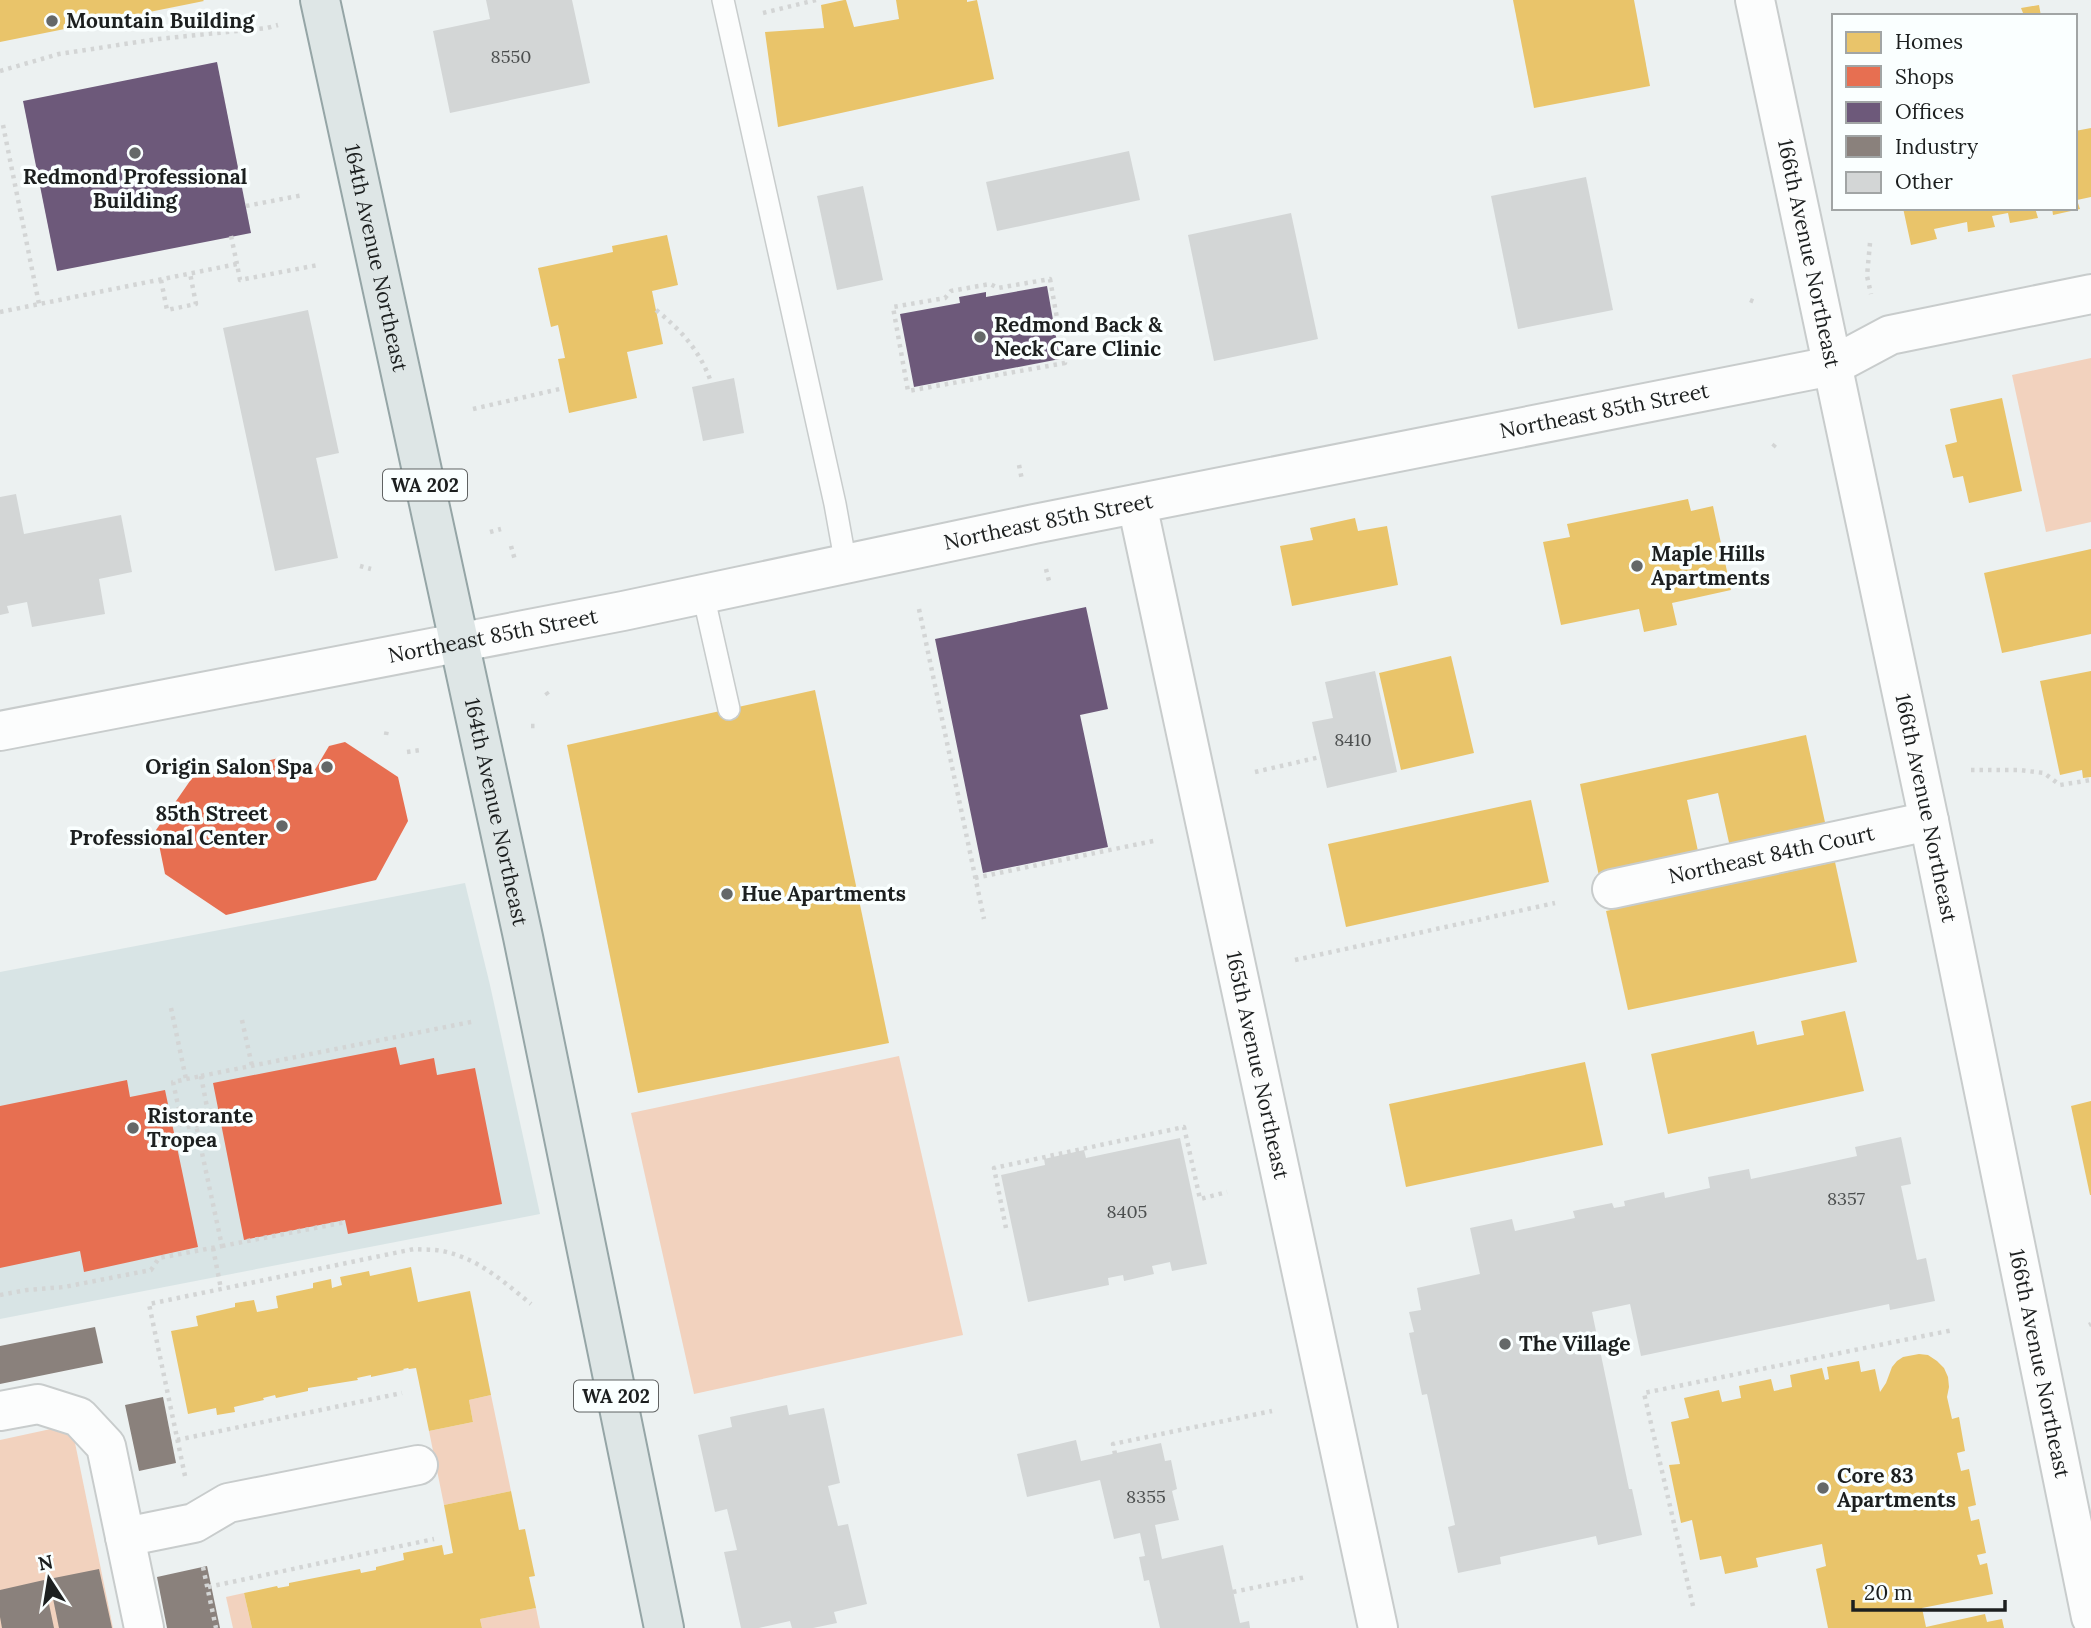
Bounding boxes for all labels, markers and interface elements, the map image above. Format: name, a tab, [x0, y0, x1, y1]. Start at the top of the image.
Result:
place label: Mountain Building	[66, 7, 255, 34]
marker: Mountain Building	[44, 13, 60, 29]
legend	[1832, 14, 2077, 210]
text: Homes	[1895, 28, 1963, 55]
house number: 8550	[491, 45, 531, 68]
text: Shops	[1895, 63, 1954, 90]
text: Offices	[1895, 98, 1964, 125]
text: Industry	[1895, 133, 1978, 160]
street label: 166th Avenue Northeast	[1772, 136, 1847, 371]
street label: 164th Avenue Northeast	[339, 141, 414, 375]
marker: Redmond Professional Building	[127, 145, 143, 161]
place label: Redmond Professional Building	[23, 163, 248, 214]
text: Other	[1895, 168, 1953, 195]
place label: Redmond Back & Neck Care Clinic	[994, 311, 1163, 362]
marker: Redmond Back & Neck Care Clinic	[972, 329, 988, 345]
street label: Northeast 85th Street	[1497, 377, 1712, 444]
road number: WA 202	[383, 470, 467, 500]
street label: Northeast 85th Street	[941, 487, 1156, 556]
place label: Maple Hills Apartments	[1651, 540, 1770, 591]
marker: Maple Hills Apartments	[1629, 558, 1645, 574]
street label: Northeast 85th Street	[386, 602, 601, 669]
street label: 166th Avenue Northeast	[1889, 691, 1964, 926]
street label: 164th Avenue Northeast	[459, 696, 534, 929]
house number: 8410	[1334, 728, 1372, 751]
place label: Origin Salon Spa	[145, 753, 313, 780]
marker: Origin Salon Spa	[319, 759, 335, 775]
place label: 85th Street Professional Center	[69, 800, 268, 851]
marker: 85th Street Professional Center	[274, 818, 290, 834]
street label: Northeast 84th Court	[1666, 819, 1878, 890]
place label: Hue Apartments	[741, 880, 906, 907]
marker: Hue Apartments	[719, 886, 735, 902]
street label: 165th Avenue Northeast	[1220, 949, 1296, 1182]
place label: Ristorante Tropea	[147, 1102, 253, 1153]
marker: Ristorante Tropea	[125, 1120, 141, 1136]
house number: 8357	[1827, 1187, 1865, 1210]
house number: 8405	[1107, 1200, 1147, 1223]
street label: 166th Avenue Northeast	[2003, 1247, 2077, 1481]
place label: The Village	[1519, 1330, 1631, 1357]
marker: The Village	[1497, 1336, 1513, 1352]
road number: WA 202	[574, 1380, 658, 1412]
place label: Core 83 Apartments	[1837, 1462, 1956, 1513]
marker: Core 83 Apartments	[1815, 1480, 1831, 1496]
house number: 8355	[1126, 1485, 1166, 1508]
north arrow	[14, 1544, 84, 1614]
text: N	[36, 1549, 55, 1576]
scale bar	[1853, 1568, 2005, 1612]
text: 20 m	[1864, 1579, 1913, 1606]

